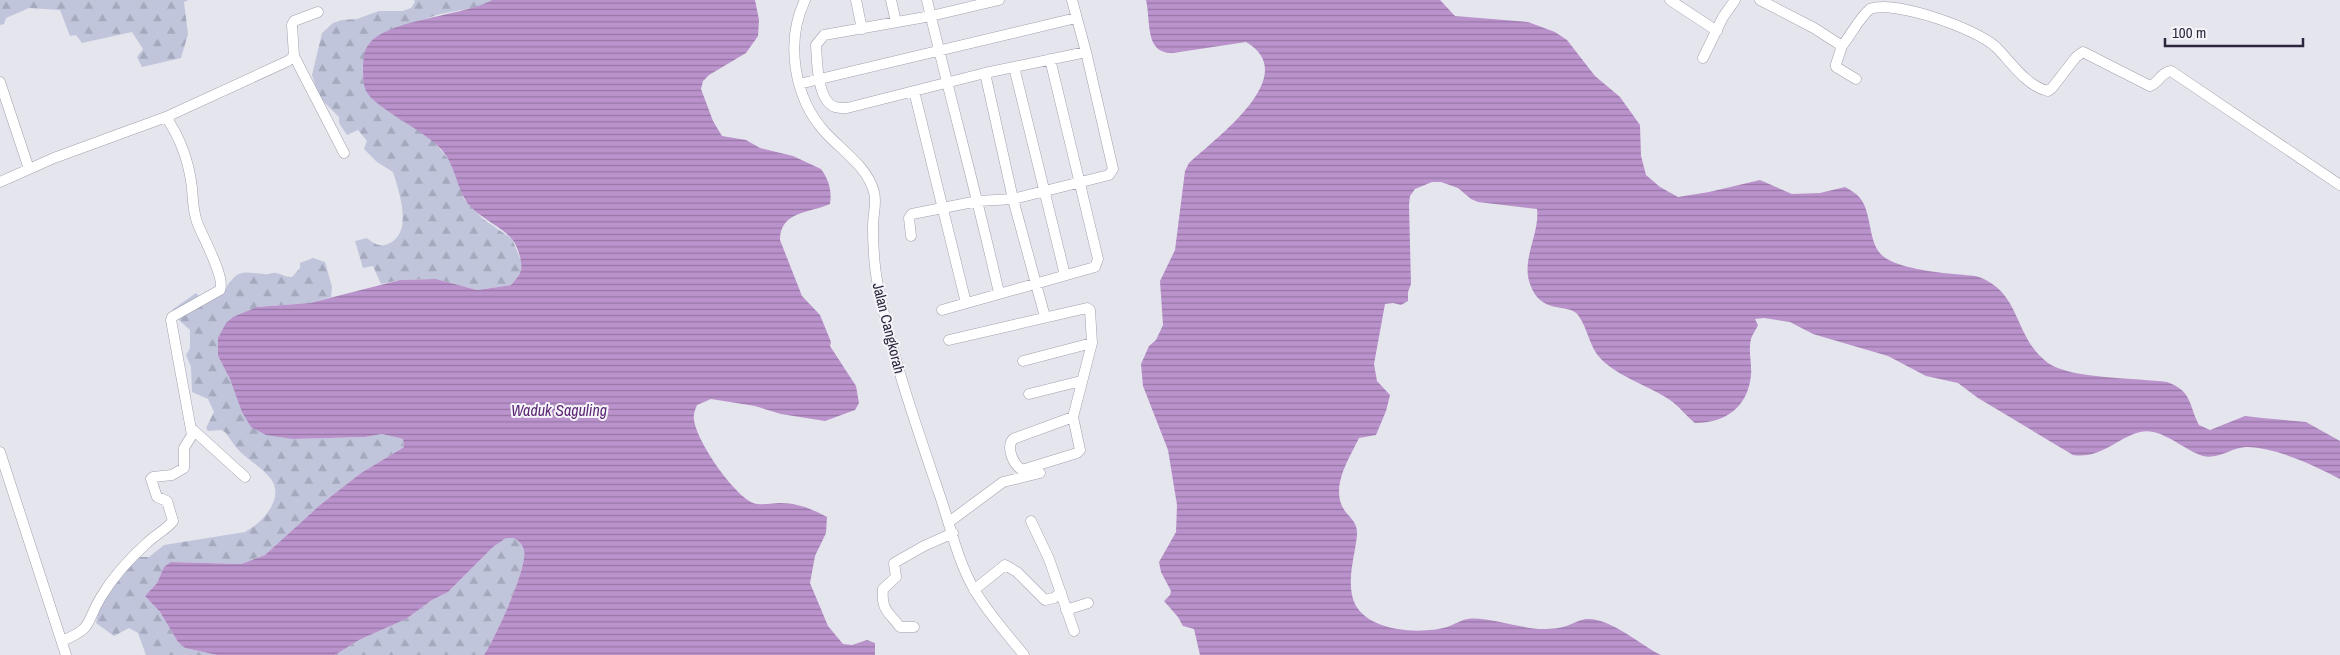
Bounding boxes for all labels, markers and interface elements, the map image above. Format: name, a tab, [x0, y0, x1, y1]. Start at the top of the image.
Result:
scale bar	[2165, 15, 2302, 47]
text: 100 m	[2172, 22, 2206, 43]
street label: Jalan Cangkorah	[868, 280, 910, 376]
water label: Waduk Saguling	[511, 399, 607, 421]

